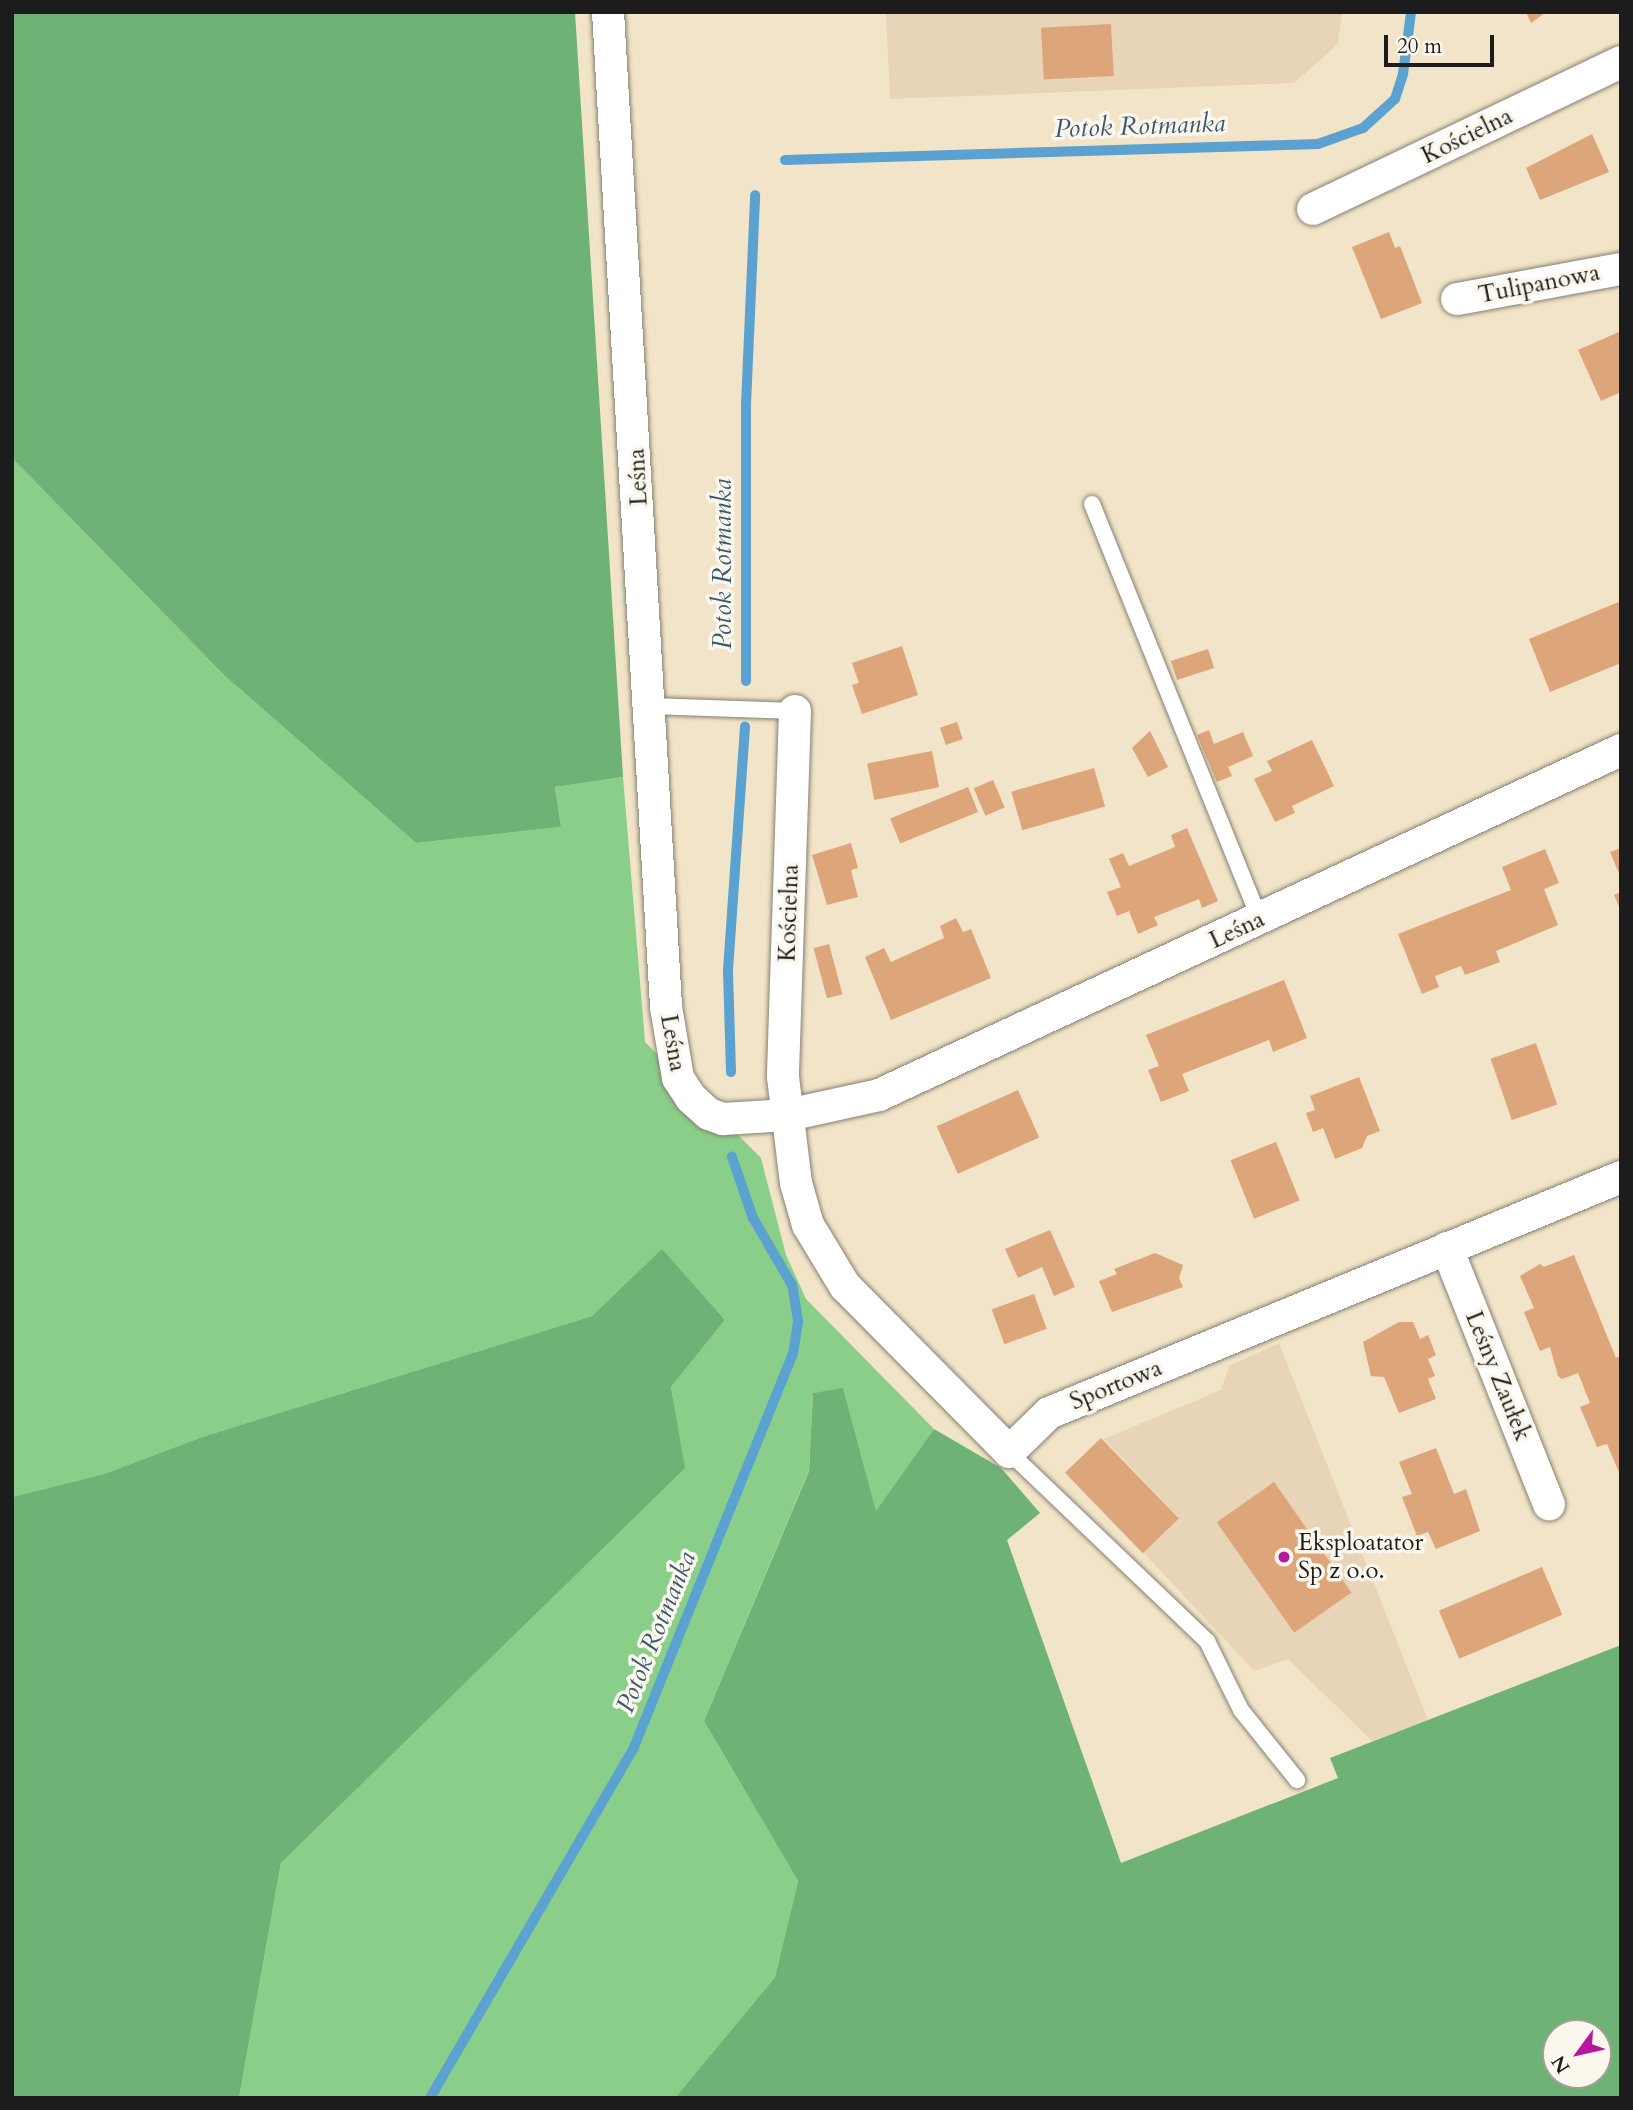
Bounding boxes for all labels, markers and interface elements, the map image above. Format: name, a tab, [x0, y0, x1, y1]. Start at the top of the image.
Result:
scale bar	[1388, 21, 1498, 65]
text: 20 m	[1397, 32, 1442, 61]
street label: Kościelna	[1417, 102, 1517, 170]
water label: Potok Rotmanka	[1054, 107, 1226, 145]
street label: Tulipanowa	[1476, 258, 1602, 310]
street label: Leśna	[622, 448, 654, 506]
water label: Potok Rotmanka	[707, 478, 739, 650]
street label: Kościelna	[773, 864, 805, 962]
street label: Leśna	[1205, 905, 1269, 955]
street label: Leśna	[654, 1012, 692, 1074]
street label: Leśny Zaułek	[1459, 1307, 1537, 1445]
street label: Sportowa	[1066, 1354, 1166, 1416]
place label: Eksploatator Sp z o.o.	[1298, 1529, 1423, 1585]
water label: Potok Rotmanka	[610, 1547, 702, 1717]
marker: Eksploatator Sp z o.o.	[1276, 1549, 1292, 1565]
north arrow	[1542, 2019, 1612, 2089]
text: N	[1546, 2050, 1576, 2078]

